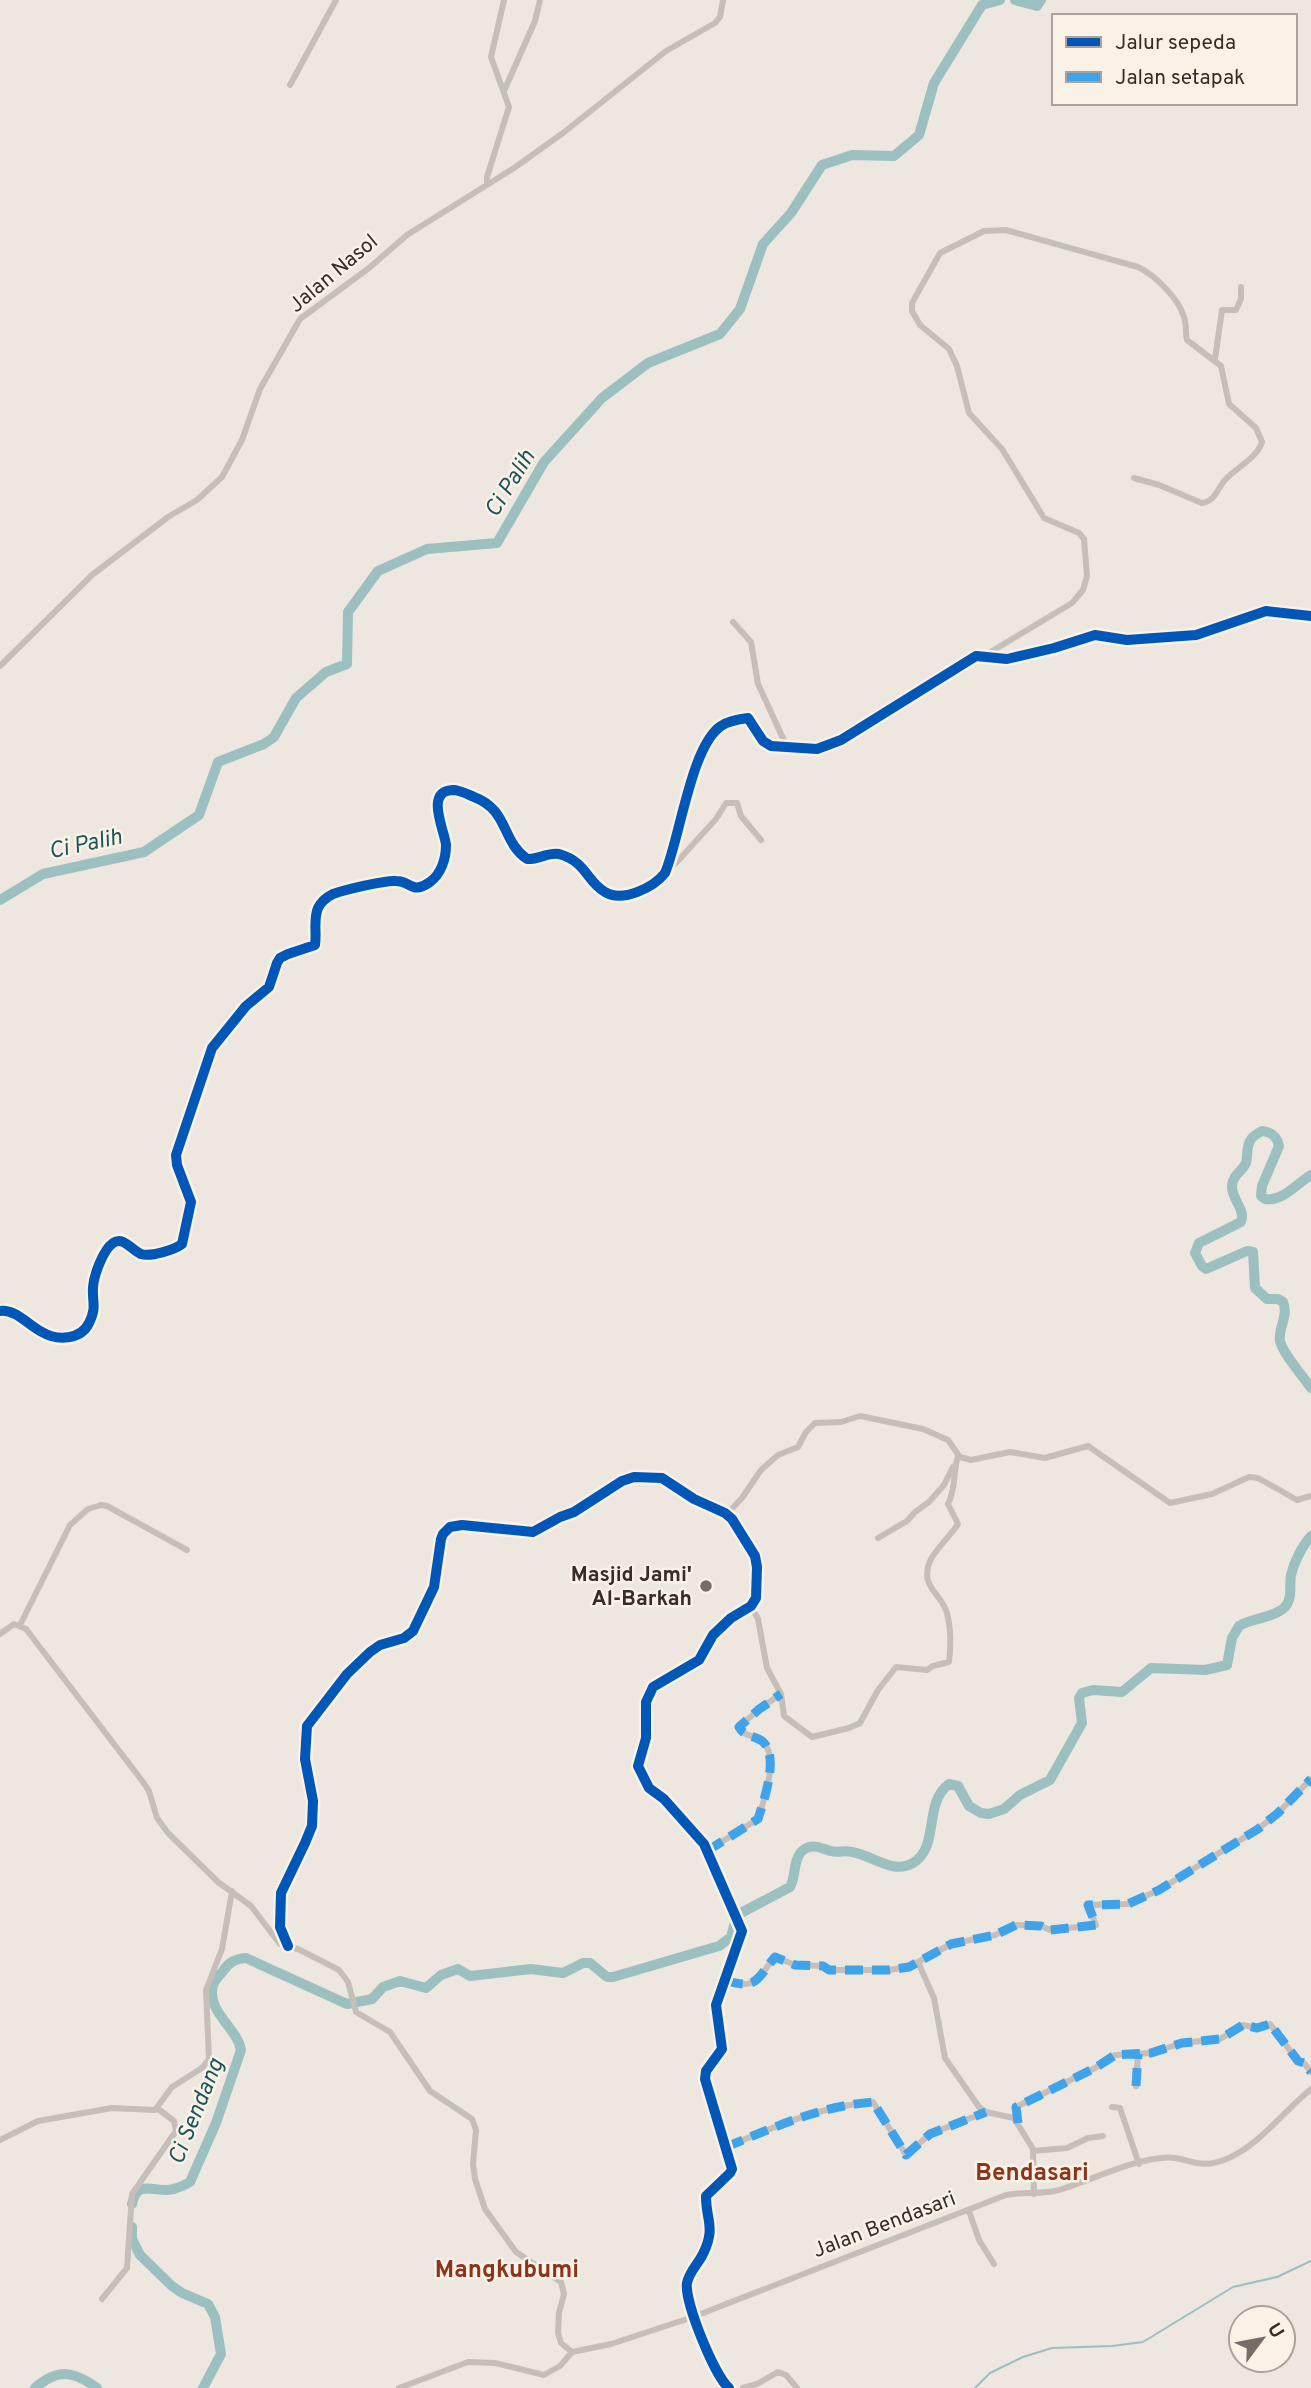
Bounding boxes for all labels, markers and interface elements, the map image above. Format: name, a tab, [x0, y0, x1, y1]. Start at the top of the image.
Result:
legend	[1052, 14, 1297, 105]
text: Jalur sepeda	[1115, 30, 1236, 57]
text: Jalan setapak	[1115, 65, 1245, 92]
street label: Jalan Nasol	[284, 229, 384, 319]
water label: Ci Palih	[479, 445, 543, 523]
water label: Ci Palih	[46, 823, 125, 867]
place label: Masjid Jami' Al-Barkah	[571, 1562, 692, 1613]
marker: Masjid Jami' Al-Barkah	[698, 1578, 714, 1594]
water label: Ci Sendang	[163, 2054, 232, 2169]
district label: Bendasari	[975, 2159, 1089, 2189]
street label: Jalan Bendasari	[809, 2186, 960, 2265]
district label: Mangkubumi	[435, 2256, 579, 2286]
north arrow	[1227, 2304, 1297, 2374]
text: U	[1261, 2319, 1288, 2343]

